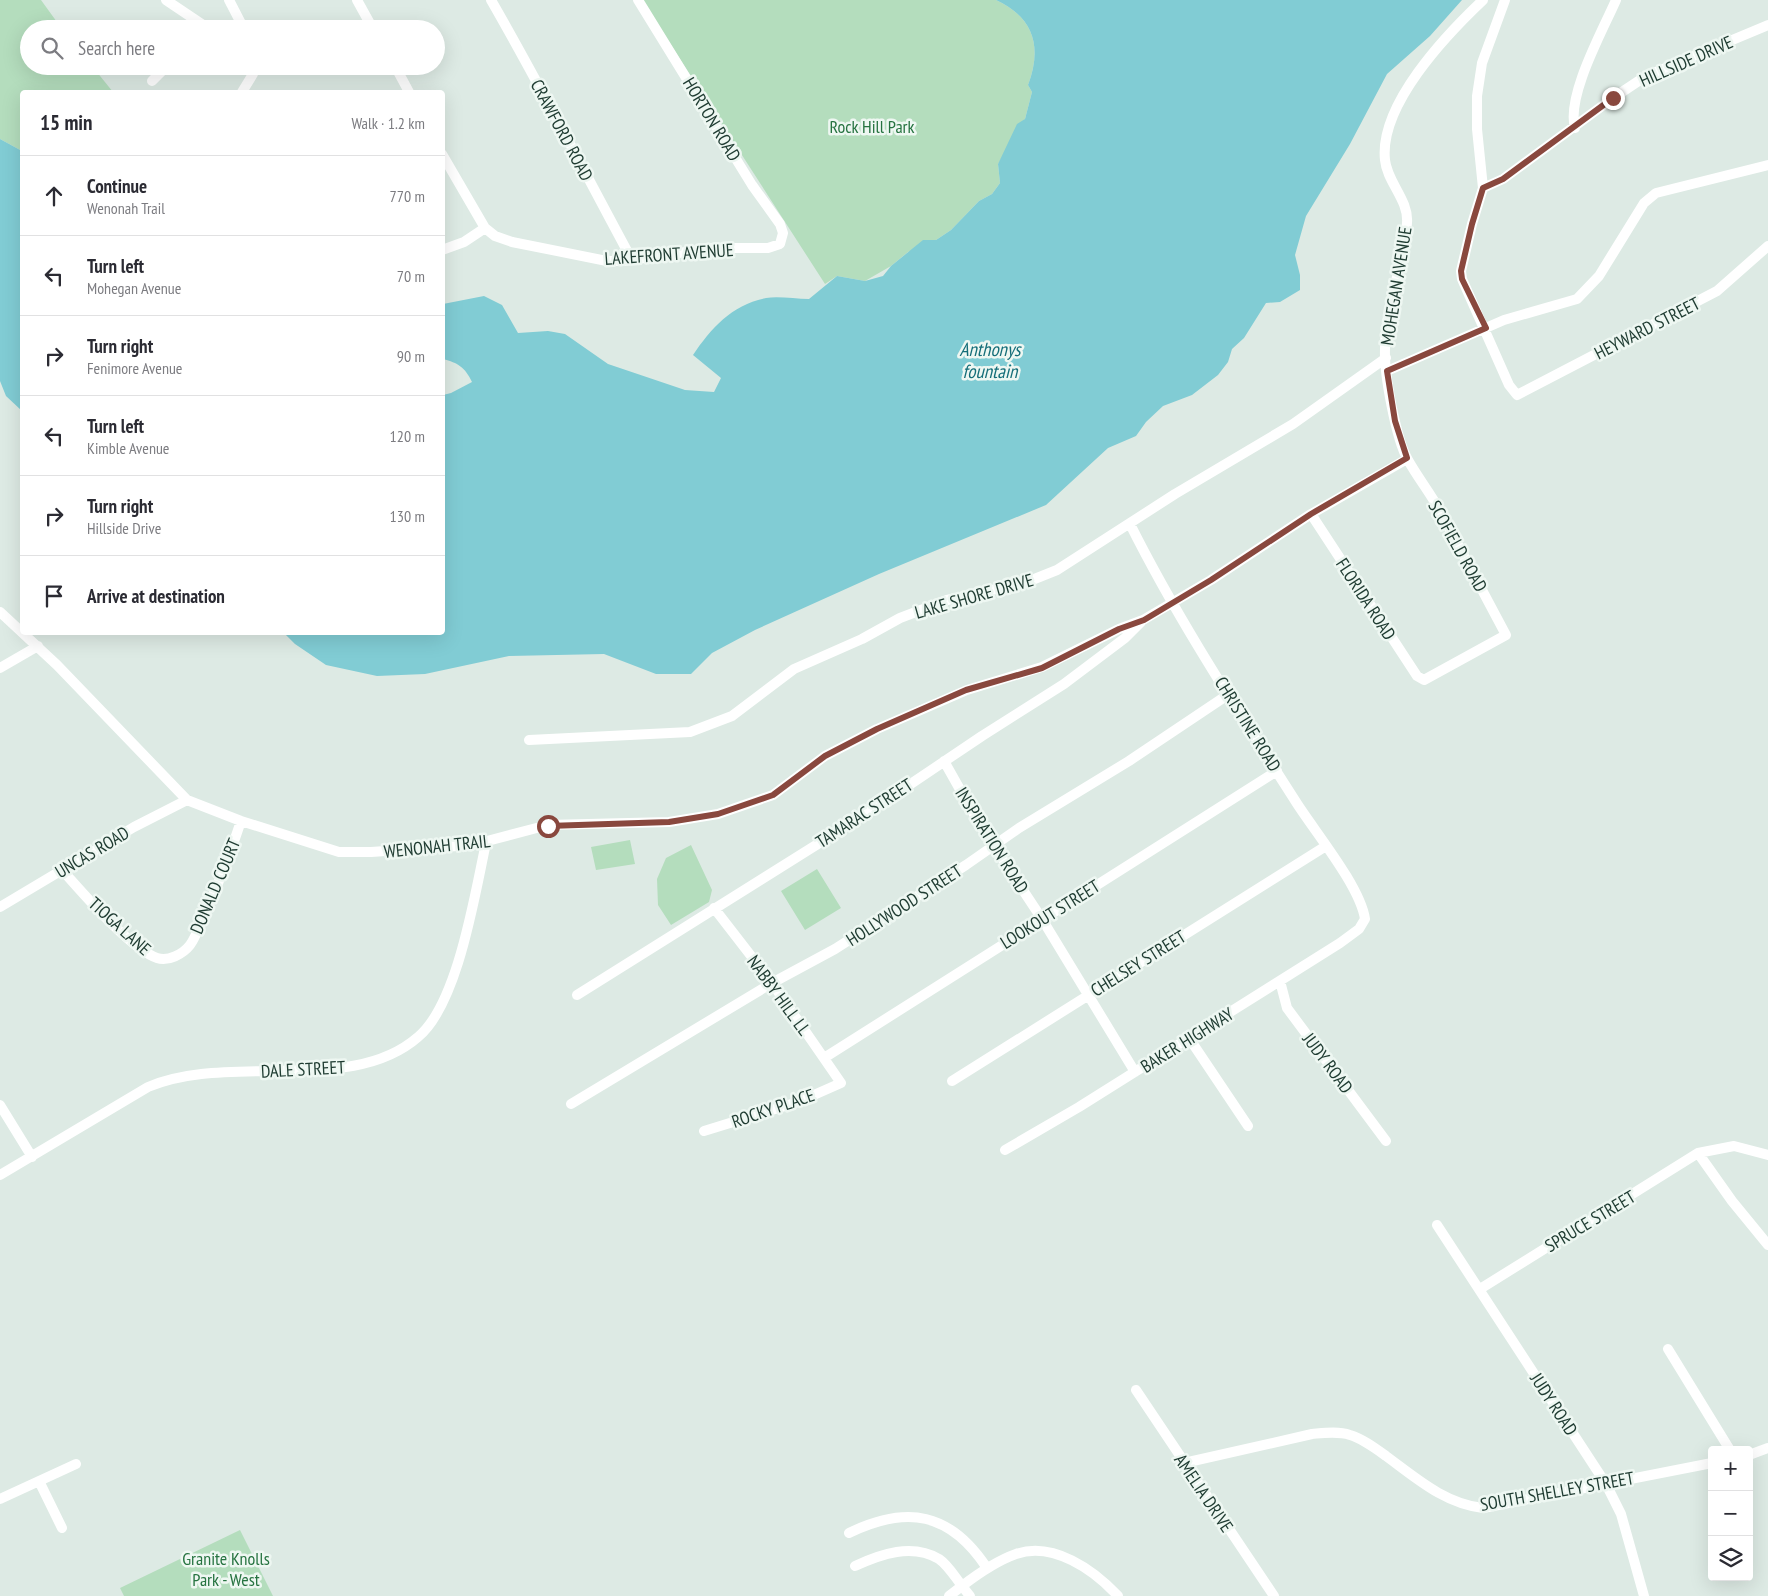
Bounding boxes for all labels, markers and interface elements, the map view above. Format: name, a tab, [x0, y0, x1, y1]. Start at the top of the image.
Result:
search box	[20, 20, 445, 75]
street label: HILLSIDE DRIVE	[1636, 30, 1736, 92]
icon: search	[38, 34, 66, 62]
text: Search here	[78, 36, 155, 60]
street label: HORTON ROAD	[678, 73, 746, 165]
street label: CRAWFORD ROAD	[526, 75, 598, 185]
route end	[1602, 87, 1625, 110]
text: 15 min	[40, 109, 92, 136]
text: Walk · 1.2 km	[351, 113, 425, 133]
park label: Rock Hill Park	[830, 115, 915, 138]
text: Continue	[87, 174, 147, 198]
icon: ahead	[40, 182, 68, 210]
text: 770 m	[390, 186, 425, 206]
text: Wenonah Trail	[87, 198, 165, 218]
street label: MOHEGAN AVENUE	[1375, 225, 1417, 347]
street label: LAKEFRONT AVENUE	[604, 238, 734, 270]
text: Turn left	[87, 254, 144, 278]
icon: left	[40, 262, 68, 290]
text: 70 m	[397, 266, 425, 286]
text: Mohegan Avenue	[87, 278, 181, 298]
street label: HEYWARD STREET	[1590, 292, 1704, 364]
text: Turn right	[87, 334, 153, 358]
water label: Anthonys fountain	[959, 337, 1022, 383]
icon: right	[40, 342, 68, 370]
text: 90 m	[397, 346, 425, 366]
text: Fenimore Avenue	[87, 358, 182, 378]
text: Turn left	[87, 414, 144, 438]
icon: left	[40, 422, 68, 450]
text: 120 m	[390, 426, 425, 446]
text: Kimble Avenue	[87, 438, 169, 458]
text: Turn right	[87, 494, 153, 518]
street label: SCOFIELD ROAD	[1423, 496, 1493, 596]
icon: right	[40, 502, 68, 530]
text: 130 m	[390, 506, 425, 526]
text: Hillside Drive	[87, 518, 161, 538]
street label: FLORIDA ROAD	[1331, 554, 1401, 644]
street label: LAKE SHORE DRIVE	[912, 568, 1036, 624]
icon: arrive	[40, 582, 68, 610]
text: Arrive at destination	[87, 584, 225, 608]
street label: CHRISTINE ROAD	[1210, 672, 1286, 776]
street label: TAMARAC STREET	[811, 773, 917, 853]
street label: INSPIRATION ROAD	[950, 783, 1034, 897]
route start	[537, 815, 560, 838]
street label: UNCAS ROAD	[51, 821, 133, 883]
street label: WENONAH TRAIL	[383, 829, 492, 863]
street label: DONALD COURT	[185, 835, 245, 937]
street label: HOLLYWOOD STREET	[842, 859, 966, 951]
street label: LOOKOUT STREET	[996, 874, 1104, 954]
street label: TIOGA LANE	[84, 892, 156, 960]
street label: CHELSEY STREET	[1086, 925, 1190, 1001]
street label: NABBY HILL LL	[742, 950, 816, 1040]
street label: BAKER HIGHWAY	[1136, 1002, 1239, 1078]
street label: JUDY ROAD	[1297, 1027, 1358, 1098]
street label: DALE STREET	[260, 1055, 346, 1083]
street label: ROCKY PLACE	[729, 1083, 817, 1133]
street label: SPRUCE STREET	[1541, 1185, 1639, 1257]
street label: JUDY ROAD	[1525, 1368, 1583, 1440]
map controls	[1708, 1446, 1753, 1581]
button: +	[1708, 1446, 1753, 1491]
street label: AMELIA DRIVE	[1169, 1449, 1239, 1537]
street label: SOUTH SHELLEY STREET	[1478, 1466, 1636, 1516]
button: −	[1708, 1491, 1753, 1536]
button: layers	[1708, 1536, 1753, 1581]
park label: Granite Knolls Park - West	[182, 1547, 270, 1591]

